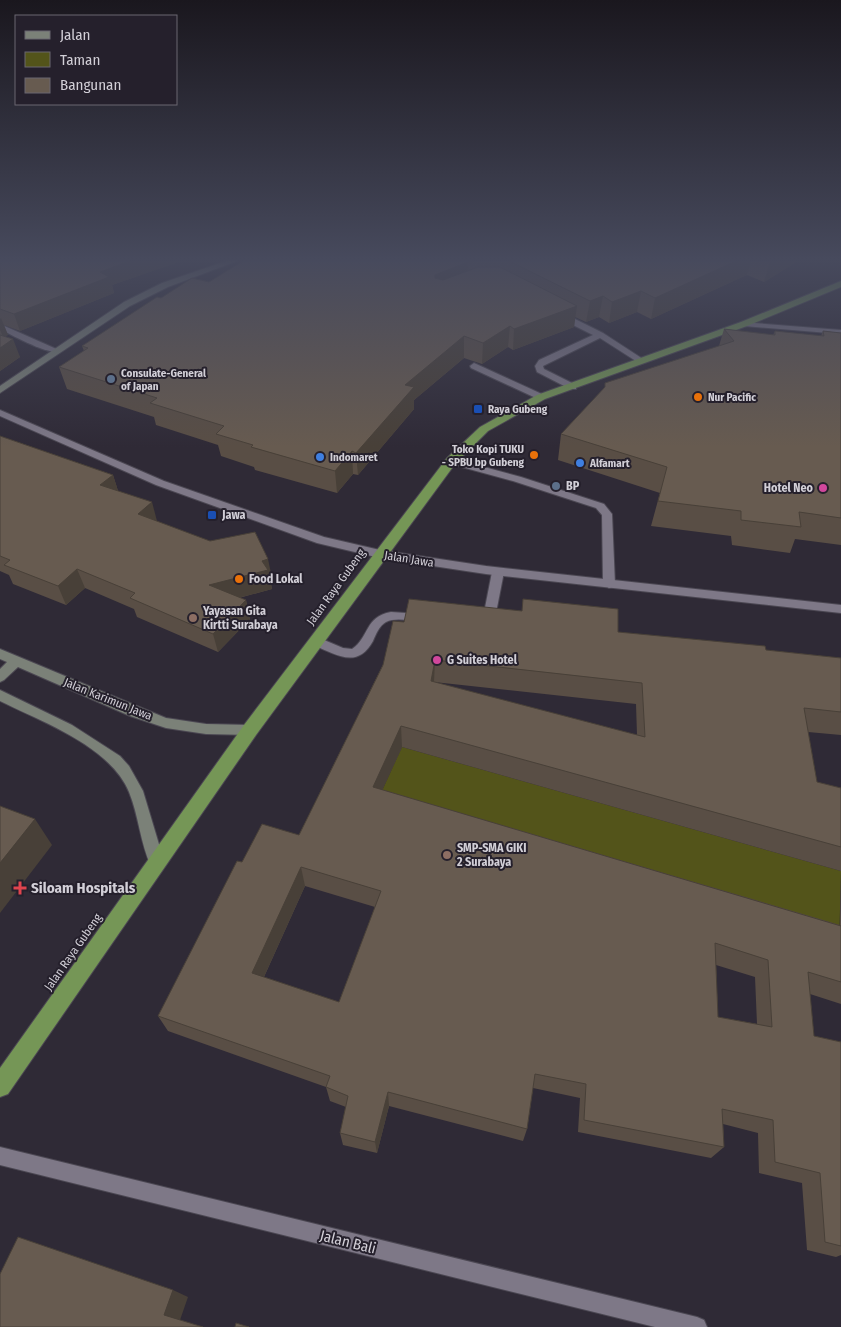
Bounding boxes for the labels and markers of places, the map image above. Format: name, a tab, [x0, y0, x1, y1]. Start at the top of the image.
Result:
place label: Consulate-General of Japan	[121, 367, 207, 393]
marker: Consulate-General of Japan	[105, 373, 117, 385]
marker: Nur Pacific	[692, 391, 704, 403]
place label: Nur Pacific	[708, 391, 756, 404]
marker: Raya Gubeng	[472, 403, 484, 415]
place label: Raya Gubeng	[488, 403, 548, 416]
place label: Toko Kopi TUKU - SPBU bp Gubeng	[442, 443, 525, 469]
marker: Toko Kopi TUKU - SPBU bp Gubeng	[528, 449, 540, 461]
marker: Indomaret	[314, 451, 326, 463]
place label: Indomaret	[330, 451, 378, 464]
marker: Alfamart	[574, 457, 586, 469]
place label: Alfamart	[589, 457, 630, 470]
place label: BP	[566, 479, 580, 493]
marker: BP	[550, 480, 562, 492]
place label: Hotel Neo	[764, 481, 814, 495]
marker: Hotel Neo	[817, 482, 829, 494]
place label: Jawa	[221, 508, 245, 522]
marker: Jawa	[206, 509, 218, 521]
place label: Food Lokal	[249, 572, 303, 586]
marker: Food Lokal	[233, 573, 245, 585]
place label: Yayasan Gita Kirtti Surabaya	[202, 604, 278, 632]
marker: Yayasan Gita Kirtti Surabaya	[187, 612, 199, 624]
place label: G Suites Hotel	[447, 653, 518, 667]
marker: G Suites Hotel	[431, 654, 443, 666]
place label: SMP-SMA GIKI 2 Surabaya	[456, 841, 526, 869]
marker: SMP-SMA GIKI 2 Surabaya	[441, 849, 453, 861]
place label: Siloam Hospitals	[31, 879, 136, 897]
marker: Siloam Hospitals	[13, 881, 27, 895]

